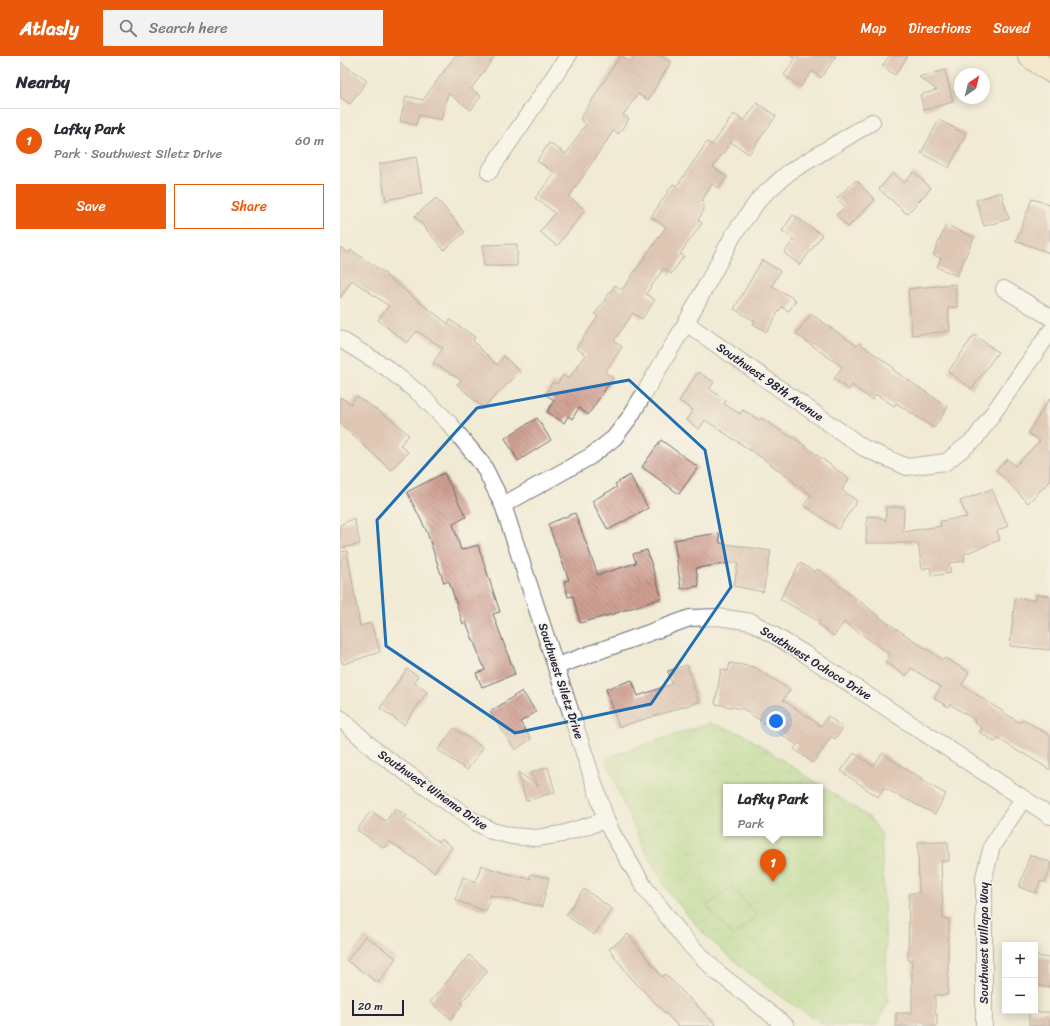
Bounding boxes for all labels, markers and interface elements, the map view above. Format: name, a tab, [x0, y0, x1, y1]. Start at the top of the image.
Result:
search box	[103, 10, 383, 46]
text: Atlasly	[20, 12, 79, 45]
text: Search here	[149, 15, 228, 41]
text: Map	[860, 16, 886, 41]
text: Directions	[908, 16, 971, 41]
text: Saved	[993, 16, 1030, 41]
icon: search	[117, 17, 139, 39]
text: Nearby	[16, 67, 70, 97]
north arrow	[954, 68, 990, 104]
text: Lafky Park	[54, 116, 125, 142]
text: 1	[26, 129, 32, 152]
text: 60 m	[295, 129, 324, 152]
text: Park · Southwest Siletz Drive	[54, 142, 222, 165]
button: Save	[16, 184, 166, 229]
button: Share	[174, 184, 324, 229]
street label: Southwest 98th Avenue	[712, 337, 828, 427]
street label: Southwest Siletz Drive	[532, 620, 590, 742]
street label: Southwest Ochoco Drive	[756, 620, 876, 706]
your location	[766, 711, 786, 731]
street label: Southwest Winema Drive	[373, 744, 493, 836]
popup	[723, 784, 823, 836]
text: Lafky Park	[737, 786, 809, 812]
text: Park	[737, 812, 764, 835]
pin: 1	[760, 849, 786, 882]
street label: Southwest Willapa Way	[973, 881, 995, 1004]
map controls	[1002, 942, 1038, 1014]
button: +	[1002, 942, 1038, 978]
button: −	[1002, 978, 1038, 1014]
text: 20 m	[358, 997, 383, 1016]
scale bar	[352, 998, 404, 1017]

